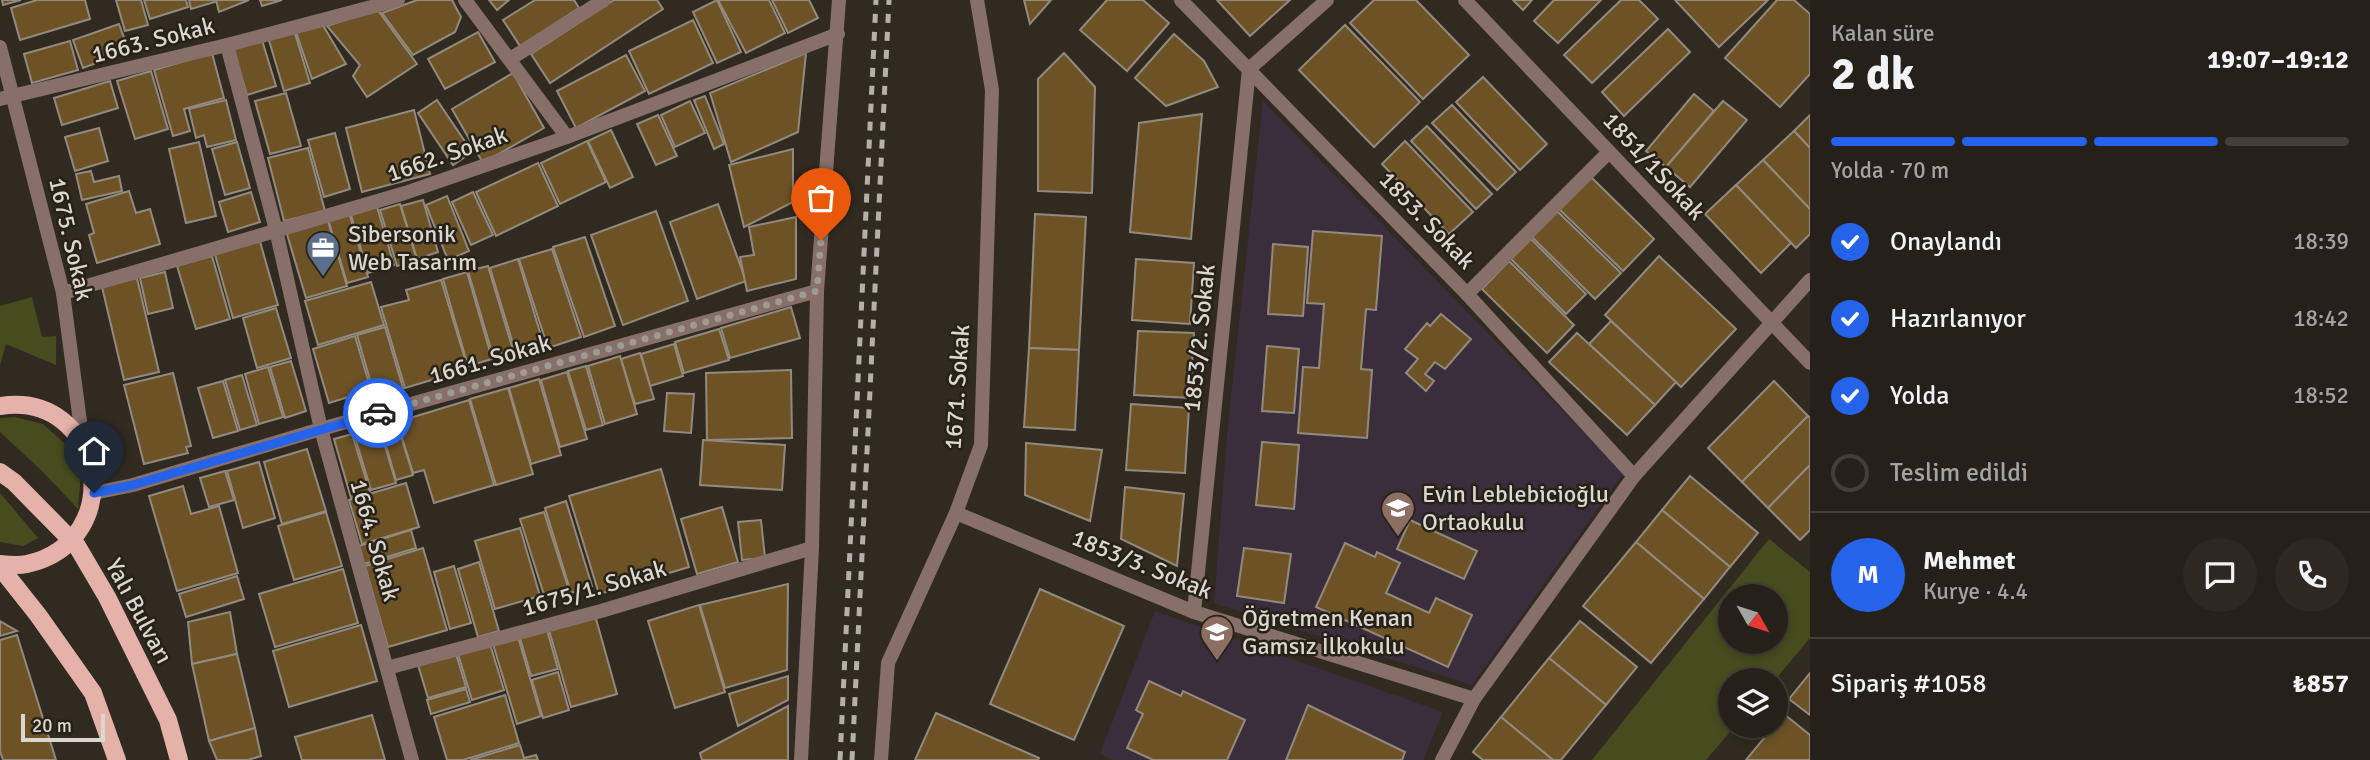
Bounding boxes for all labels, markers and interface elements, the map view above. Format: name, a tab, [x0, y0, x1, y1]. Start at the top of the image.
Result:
street label: 1663. Sokak	[88, 10, 218, 70]
text: Kalan süre	[1831, 19, 1935, 48]
text: 19:07–19:12	[2207, 44, 2349, 76]
text: 2 dk	[1831, 46, 1915, 102]
street label: 1851/1Sokak	[1596, 106, 1712, 226]
street label: 1662. Sokak	[383, 119, 511, 189]
text: Yolda · 70 m	[1831, 156, 1949, 185]
street label: 1853. Sokak	[1373, 164, 1481, 276]
pin	[791, 168, 851, 240]
street label: 1675. Sokak	[42, 174, 100, 304]
icon: bag	[802, 179, 840, 217]
place label: Sibersonik Web Tasarım	[348, 219, 477, 277]
icon: check	[1831, 223, 1869, 261]
text: Onaylandı	[1890, 226, 2002, 258]
text: 18:39	[2293, 227, 2349, 256]
office icon: Sibersonik Web Tasarım	[304, 229, 342, 278]
street label: 1853/2. Sokak	[1176, 263, 1222, 413]
icon: check	[1831, 300, 1869, 338]
text: Hazırlanıyor	[1890, 303, 2026, 335]
text: 18:42	[2293, 304, 2349, 333]
street label: 1671. Sokak	[938, 323, 976, 451]
street label: 1661. Sokak	[426, 327, 554, 391]
icon: check	[1831, 377, 1869, 415]
courier	[343, 378, 413, 448]
text: Yolda	[1890, 380, 1950, 412]
text: 18:52	[2293, 381, 2349, 410]
icon: car	[359, 394, 397, 432]
pin	[64, 421, 124, 493]
icon: home	[75, 432, 113, 470]
text: Teslim edildi	[1890, 457, 2028, 489]
street label: 1664. Sokak	[343, 476, 407, 604]
place label: Evin Leblebicioğlu Ortaokulu	[1422, 479, 1609, 537]
school or university icon: Evin Leblebicioğlu Ortaokulu	[1379, 489, 1417, 538]
street label: 1853/3. Sokak	[1068, 522, 1216, 606]
button: chat	[2183, 538, 2257, 612]
button: phone	[2275, 538, 2349, 612]
text: Mehmet	[1923, 545, 2015, 577]
street label: Yalı Bulvarı	[99, 553, 179, 669]
street label: 1675/1. Sokak	[518, 553, 670, 623]
text: M	[1857, 559, 1879, 591]
text: Kurye · 4.4	[1923, 577, 2028, 606]
north arrow	[1718, 584, 1788, 654]
map controls	[1718, 584, 1788, 738]
place label: Öğretmen Kenan Gamsız İlkokulu	[1242, 603, 1413, 661]
school or university icon: Öğretmen Kenan Gamsız İlkokulu	[1198, 613, 1236, 662]
button: layers	[1718, 668, 1788, 738]
text: Sipariş #1058	[1831, 668, 1987, 700]
text: ₺857	[2293, 668, 2349, 700]
scale bar	[21, 711, 105, 743]
text: 20 m	[32, 714, 72, 738]

